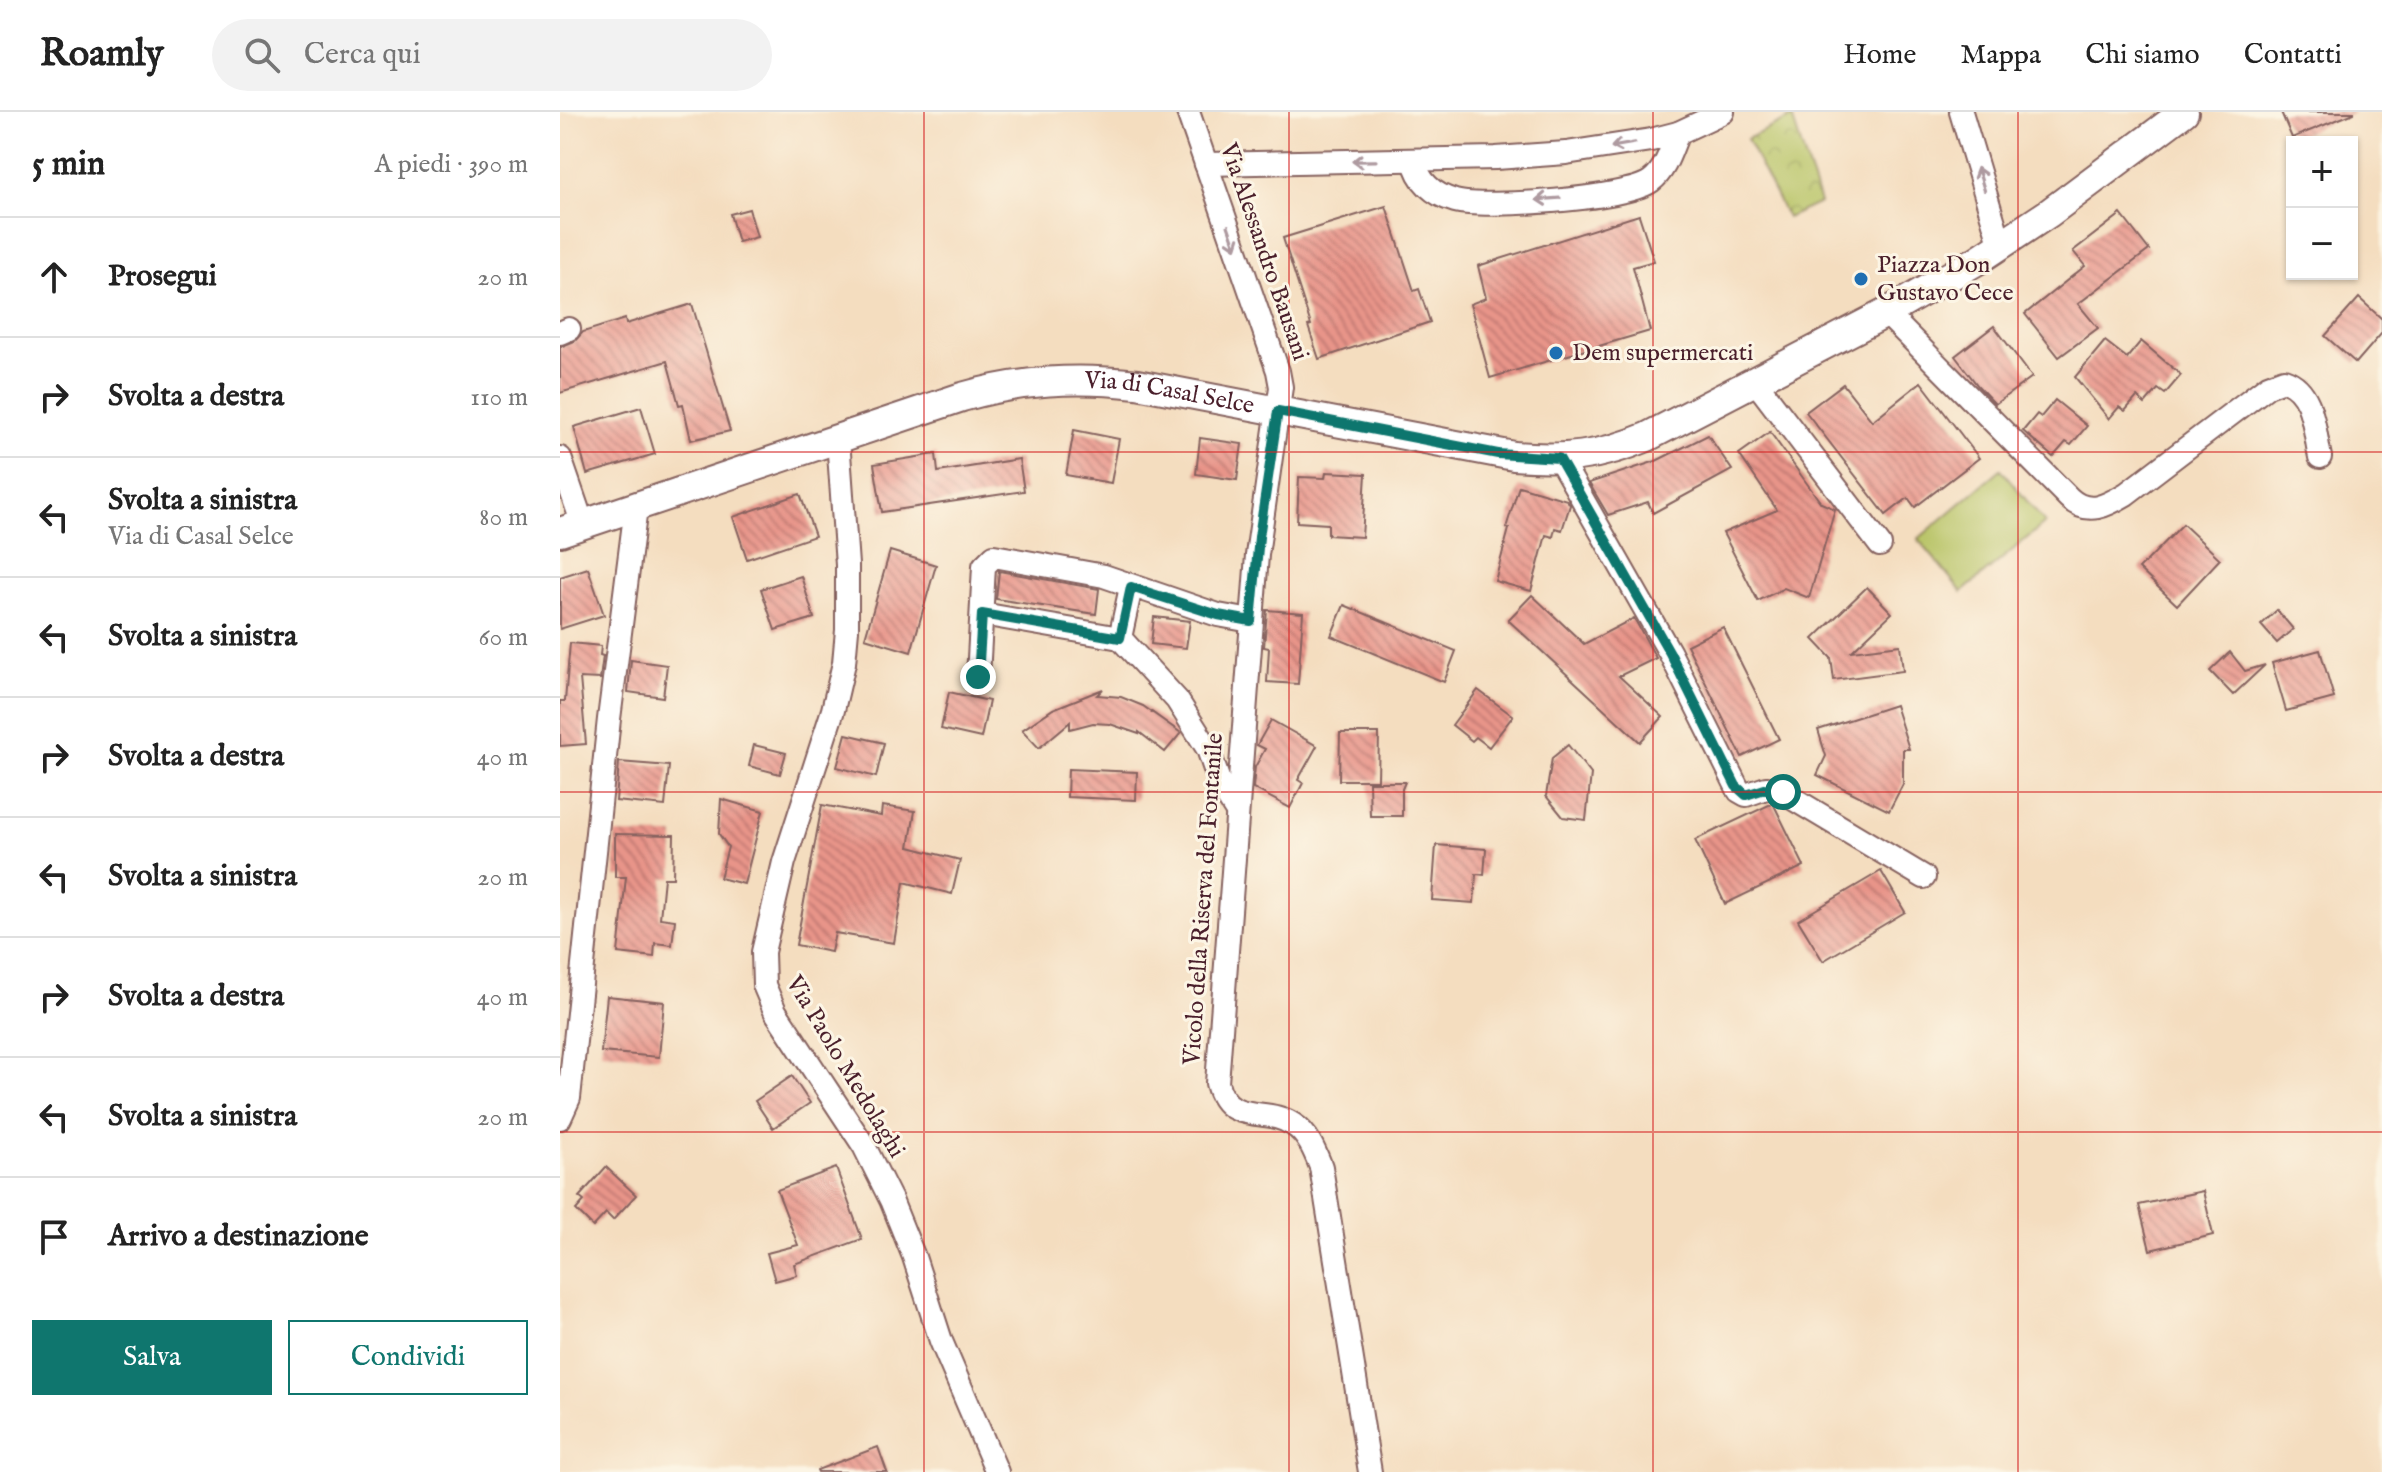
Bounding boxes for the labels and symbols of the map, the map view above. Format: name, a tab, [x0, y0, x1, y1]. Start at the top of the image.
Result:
street label: Via Alessandro Bausani	[1212, 138, 1316, 365]
one-way arrow	[1611, 139, 1636, 154]
one-way arrow	[1351, 153, 1378, 169]
one-way arrow	[1973, 166, 1988, 192]
one-way arrow	[1535, 192, 1562, 207]
one-way arrow	[1226, 225, 1241, 250]
place label: Piazza Don Gustavo Cece	[1877, 250, 2013, 309]
marker: Piazza Don Gustavo Cece	[1852, 270, 1870, 288]
place label: Dem supermercati	[1572, 338, 1753, 369]
marker: Dem supermercati	[1547, 344, 1565, 362]
street label: Via di Casal Selce	[1083, 365, 1257, 422]
route end	[960, 659, 996, 695]
street label: Vicolo della Riserva del Fontanile	[1177, 732, 1231, 1067]
route start	[1765, 774, 1801, 810]
street label: Via Paolo Medolaghi	[778, 969, 912, 1164]

